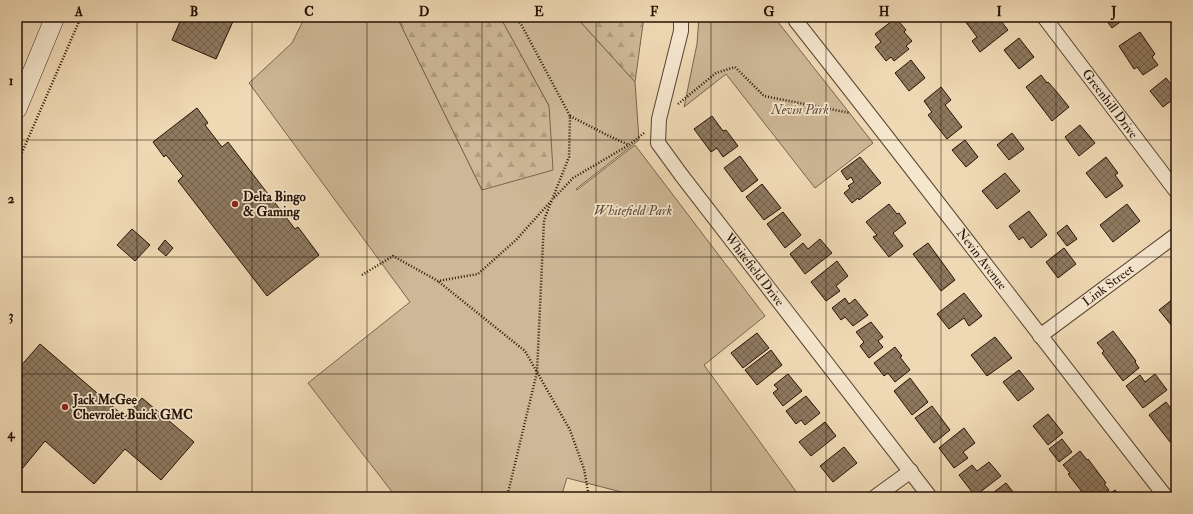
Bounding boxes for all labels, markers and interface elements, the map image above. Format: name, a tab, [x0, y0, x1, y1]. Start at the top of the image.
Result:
text: A	[74, 4, 84, 20]
text: B	[190, 4, 198, 20]
text: C	[304, 4, 314, 20]
text: D	[419, 4, 430, 20]
text: E	[534, 4, 544, 20]
text: F	[650, 4, 659, 20]
text: G	[764, 4, 775, 20]
text: H	[879, 4, 890, 20]
text: I	[996, 4, 1002, 20]
text: J	[1110, 4, 1117, 21]
street label: Greenhill Drive	[1078, 66, 1142, 142]
text: 1	[9, 73, 14, 89]
park label: Nevin Park	[770, 102, 829, 118]
place label: Delta Bingo & Gaming	[243, 189, 307, 221]
text: 2	[8, 191, 15, 207]
marker: Delta Bingo & Gaming	[230, 199, 240, 209]
park label: Whitefield Park	[594, 203, 672, 219]
street label: Nevin Avenue	[953, 225, 1011, 293]
street label: Whitefield Drive	[721, 229, 788, 310]
street label: Link Street	[1079, 261, 1137, 310]
text: 3	[9, 308, 14, 324]
place label: Jack McGee Chevrolet Buick GMC	[72, 392, 193, 423]
marker: Jack McGee Chevrolet Buick GMC	[60, 402, 70, 412]
text: 4	[6, 426, 15, 442]

